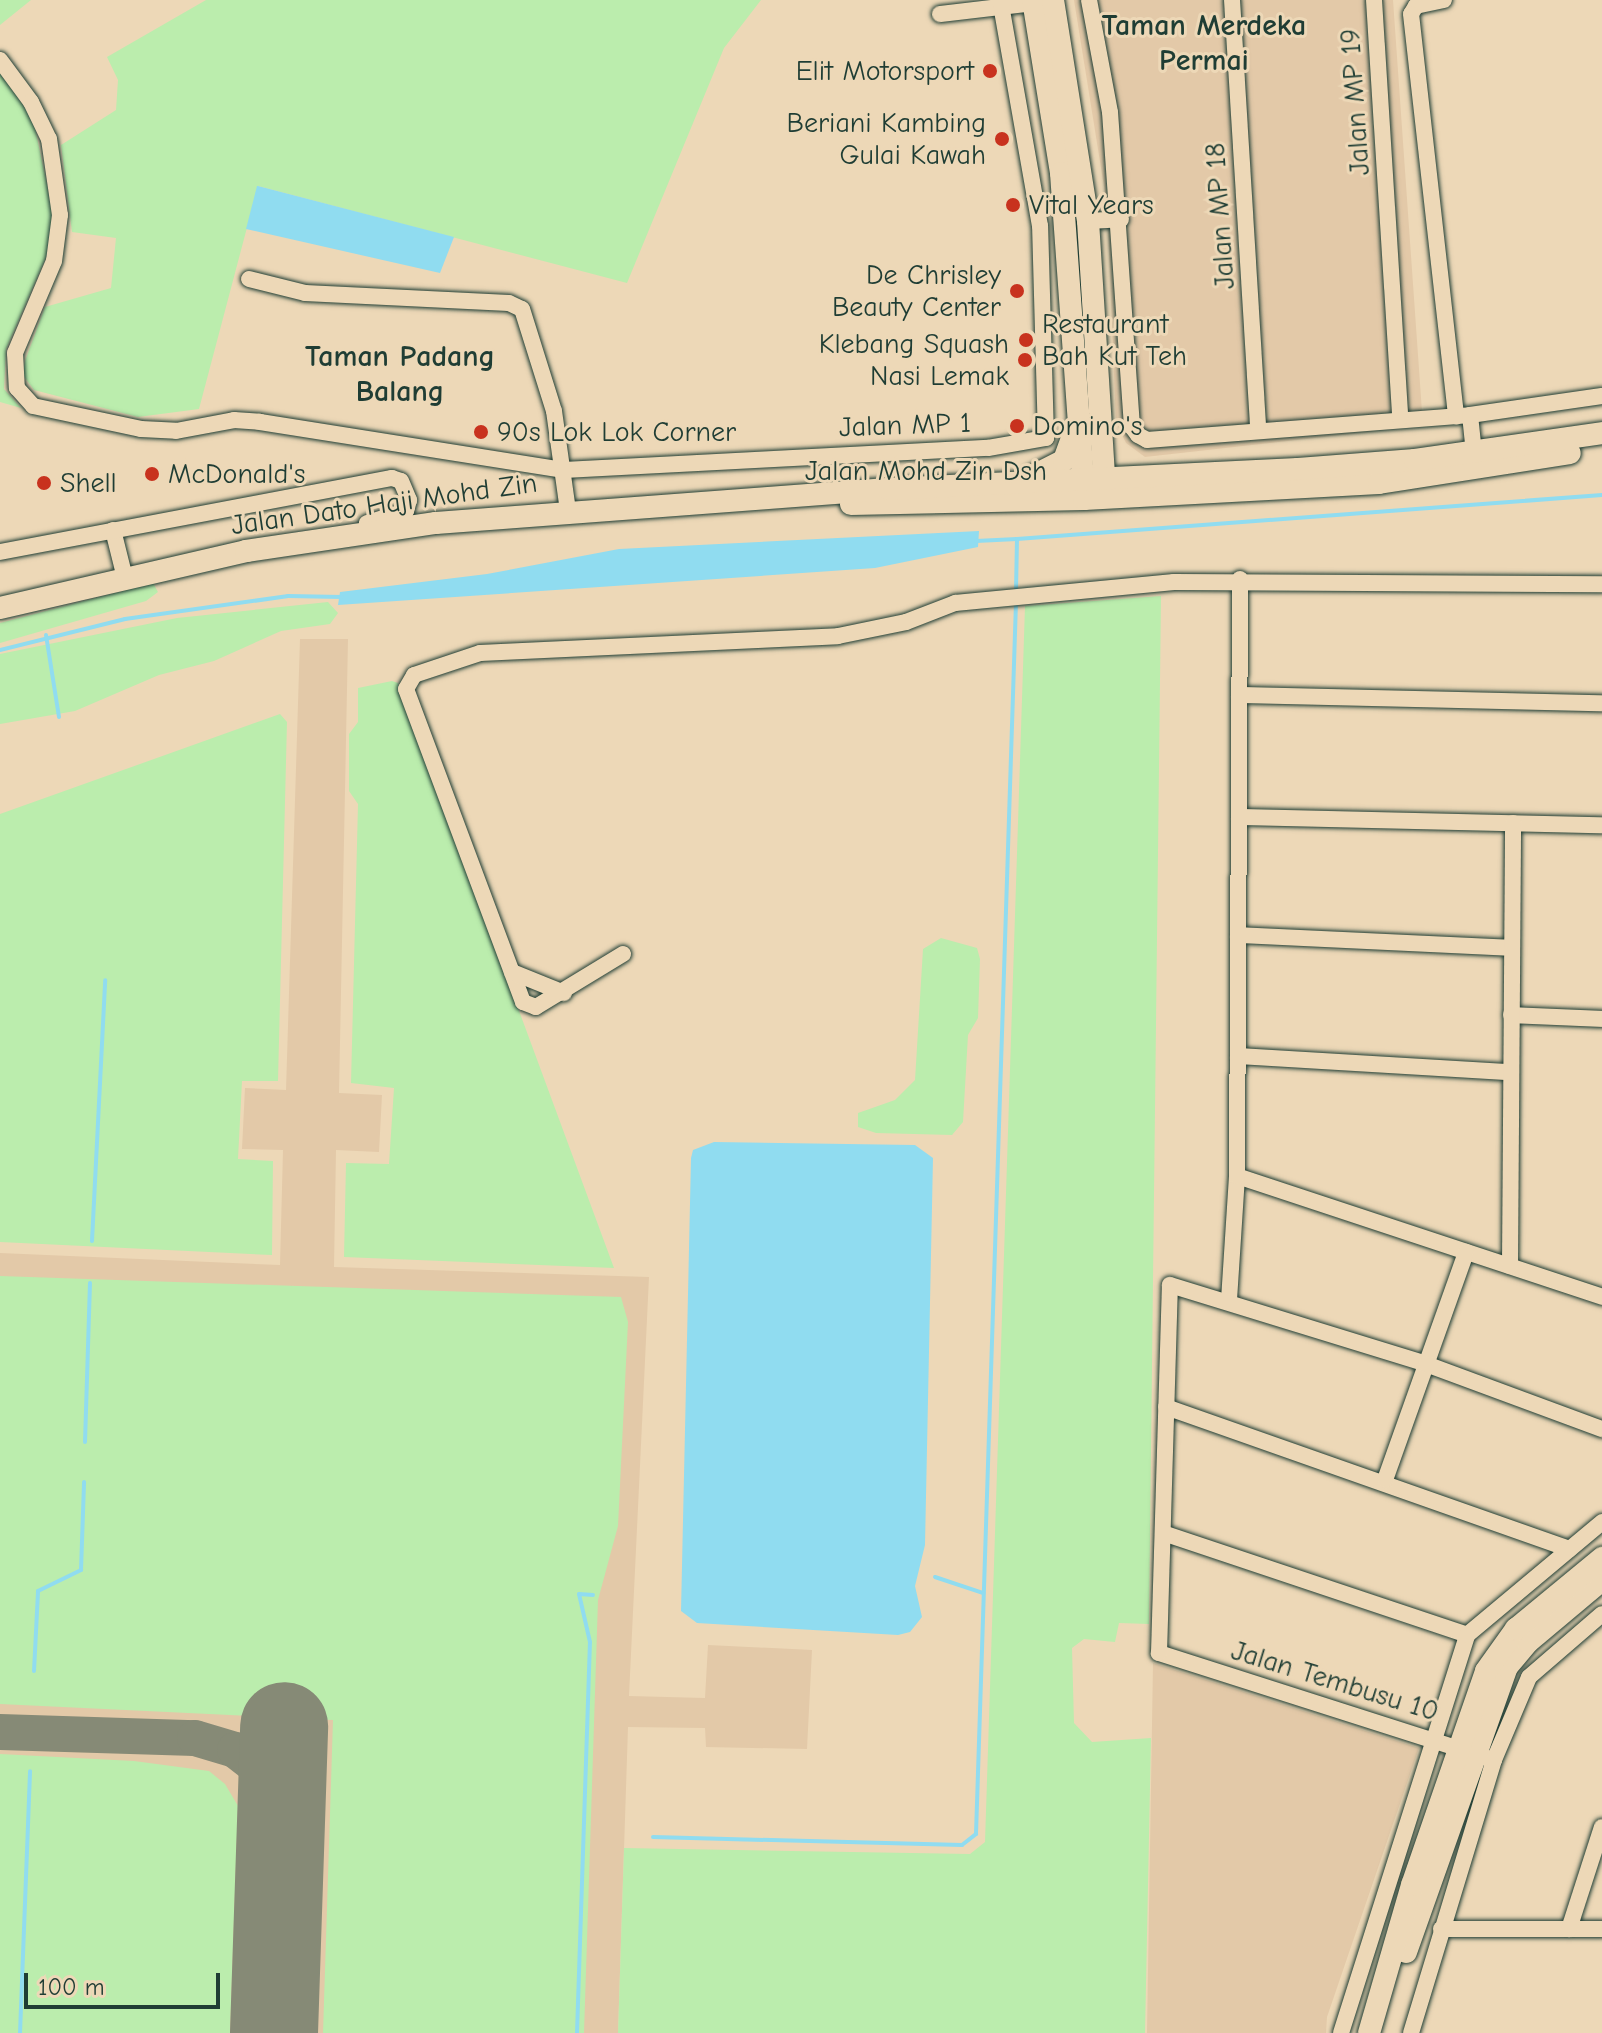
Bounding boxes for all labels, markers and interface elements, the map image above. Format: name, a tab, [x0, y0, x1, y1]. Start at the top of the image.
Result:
district label: Taman Merdeka Permai	[1102, 8, 1306, 78]
street label: Jalan MP 19	[1333, 27, 1377, 177]
place label: Elit Motorsport	[796, 54, 974, 88]
marker: Elit Motorsport	[981, 62, 999, 80]
place label: Beriani Kambing Gulai Kawah	[787, 106, 986, 172]
marker: Beriani Kambing Gulai Kawah	[993, 130, 1011, 148]
street label: Jalan MP 18	[1198, 142, 1242, 290]
place label: Vital Years	[1029, 188, 1154, 222]
marker: Vital Years	[1004, 196, 1022, 214]
place label: De Chrisley Beauty Center	[832, 258, 1001, 324]
marker: De Chrisley Beauty Center	[1008, 282, 1026, 300]
place label: Restaurant Bah Kut Teh	[1042, 307, 1187, 373]
place label: Klebang Squash Nasi Lemak	[819, 327, 1009, 393]
marker: Restaurant Bah Kut Teh	[1017, 331, 1035, 349]
district label: Taman Padang Balang	[305, 339, 495, 410]
marker: Klebang Squash Nasi Lemak	[1016, 351, 1034, 369]
street label: Jalan MP 1	[838, 406, 972, 444]
place label: Domino's	[1033, 409, 1142, 443]
place label: 90s Lok Lok Corner	[497, 415, 736, 449]
marker: Domino's	[1008, 417, 1026, 435]
marker: 90s Lok Lok Corner	[472, 423, 490, 441]
street label: Jalan Mohd Zin Dsh	[805, 454, 1047, 488]
place label: McDonald's	[168, 457, 305, 491]
marker: McDonald's	[143, 465, 161, 483]
place label: Shell	[60, 466, 117, 500]
street label: Jalan Dato Haji Mohd Zin	[229, 466, 539, 542]
marker: Shell	[35, 474, 53, 492]
street label: Jalan Tembusu 10	[1227, 1634, 1443, 1728]
scale bar	[28, 1957, 224, 2007]
text: 100 m	[38, 1973, 105, 2001]

